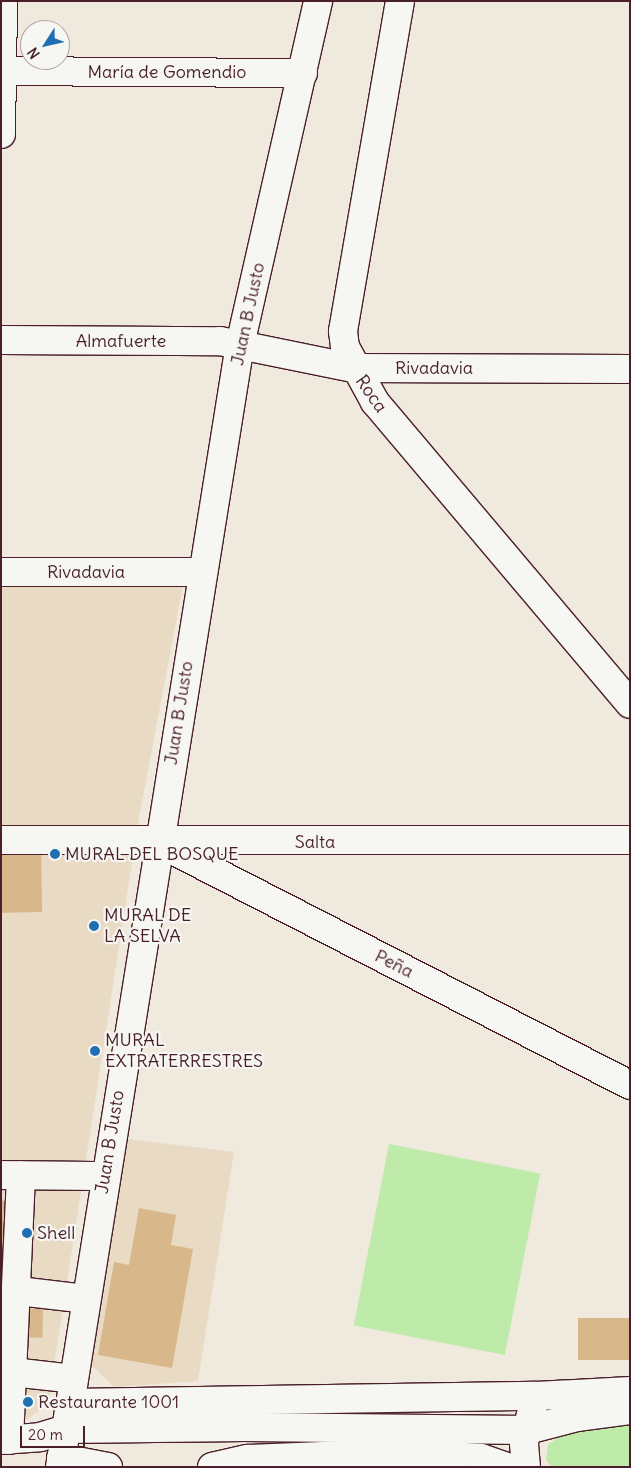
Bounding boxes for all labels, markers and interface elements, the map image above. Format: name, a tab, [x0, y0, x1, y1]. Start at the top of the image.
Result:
north arrow	[20, 20, 70, 70]
text: N	[23, 44, 44, 62]
street label: María de Gomendio	[88, 61, 246, 83]
street label: Juan B Justo	[227, 261, 269, 367]
street label: Almafuerte	[76, 330, 166, 352]
street label: Rivadavia	[395, 357, 473, 379]
street label: Roca	[350, 371, 392, 417]
street label: Rivadavia	[47, 561, 125, 583]
street label: Juan B Justo	[160, 660, 198, 766]
street label: Salta	[295, 831, 335, 853]
place label: MURAL DEL BOSQUE	[65, 843, 239, 865]
marker: MURAL DEL BOSQUE	[49, 848, 61, 860]
place label: MURAL DE LA SELVA	[104, 905, 191, 948]
marker: MURAL DE LA SELVA	[88, 920, 100, 932]
street label: Peña	[371, 945, 417, 983]
place label: MURAL EXTRATERRESTRES	[105, 1030, 263, 1072]
marker: MURAL EXTRATERRESTRES	[89, 1045, 101, 1057]
street label: Juan B Justo	[91, 1089, 129, 1195]
place label: Shell	[37, 1222, 75, 1244]
marker: Shell	[21, 1227, 33, 1239]
place label: Restaurante 1001	[38, 1391, 179, 1413]
marker: Restaurante 1001	[22, 1396, 34, 1408]
scale bar	[22, 1416, 88, 1448]
text: 20 m	[28, 1425, 63, 1444]

